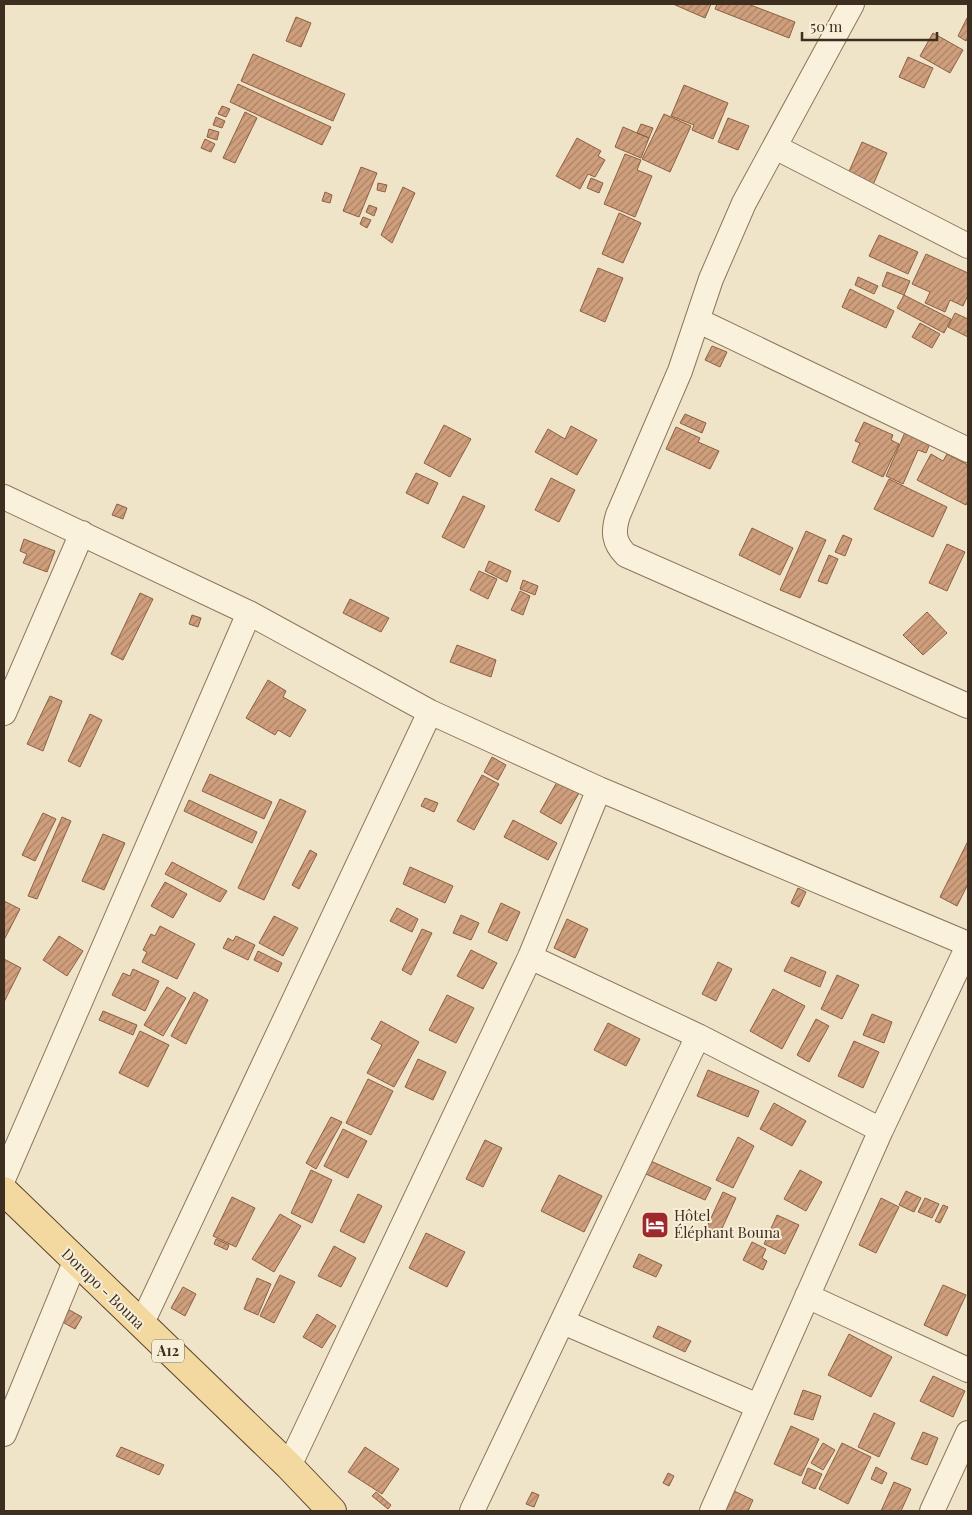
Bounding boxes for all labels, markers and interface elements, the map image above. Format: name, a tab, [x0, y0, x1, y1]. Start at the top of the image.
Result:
scale bar	[802, 10, 937, 42]
text: 50 m	[810, 16, 843, 36]
place label: Hôtel Éléphant Bouna	[674, 1205, 781, 1242]
hotel icon: Hôtel Éléphant Bouna	[640, 1210, 670, 1240]
street label: Doropo - Bouna	[58, 1243, 150, 1333]
road number: A12	[152, 1340, 184, 1362]

